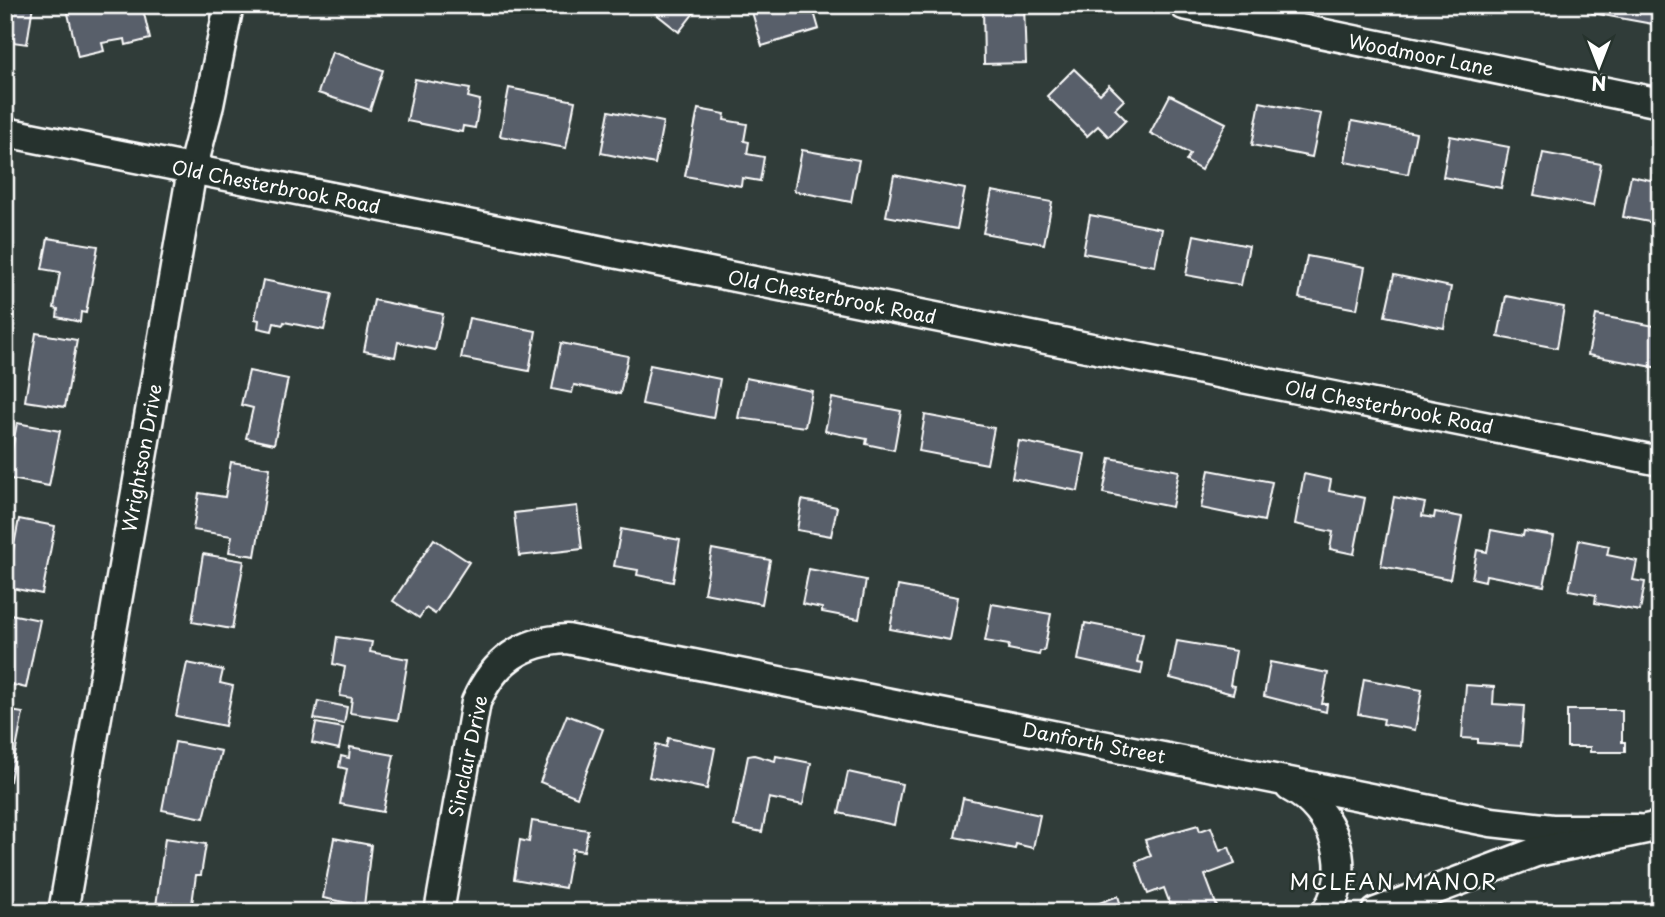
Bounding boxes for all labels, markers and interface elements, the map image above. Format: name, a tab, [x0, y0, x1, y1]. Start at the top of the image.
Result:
street label: Woodmoor Lane	[1346, 26, 1496, 82]
north arrow	[1564, 32, 1634, 102]
text: N	[1591, 70, 1607, 98]
street label: Old Chesterbrook Road	[170, 152, 383, 220]
street label: Old Chesterbrook Road	[726, 262, 939, 330]
street label: Old Chesterbrook Road	[1283, 372, 1496, 440]
street label: Wrightson Drive	[114, 382, 168, 534]
street label: Sinclair Drive	[440, 692, 494, 819]
street label: Danforth Street	[1020, 714, 1168, 770]
district label: MCLEAN MANOR	[1290, 865, 1498, 897]

